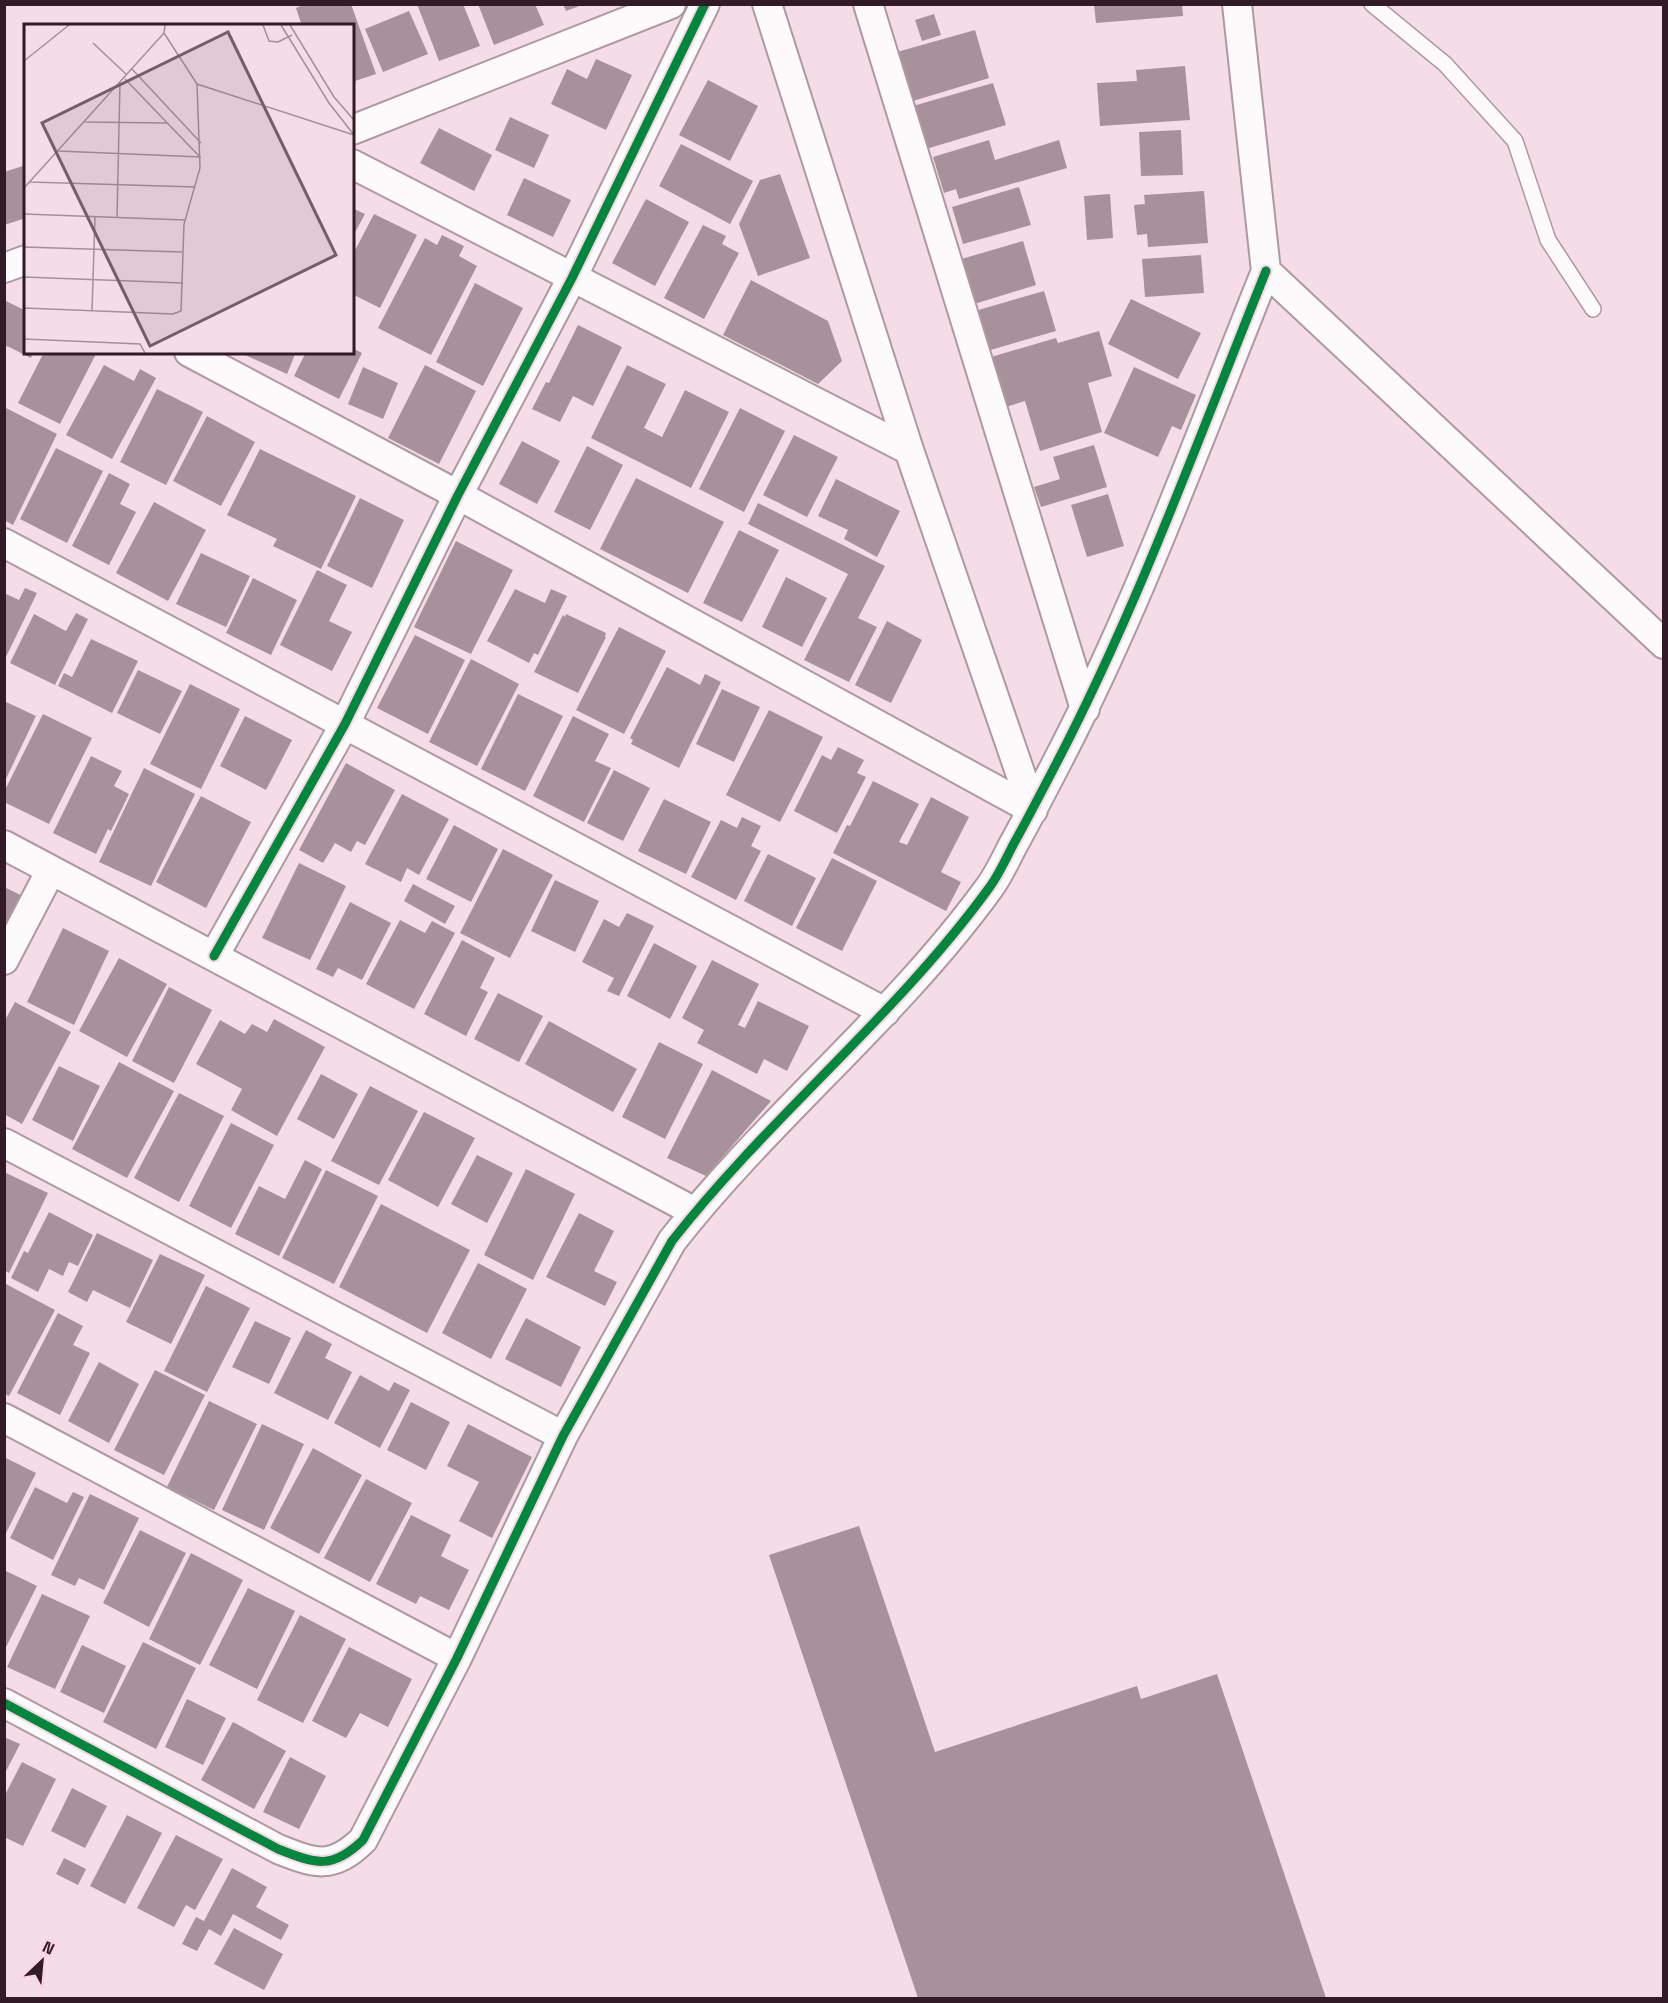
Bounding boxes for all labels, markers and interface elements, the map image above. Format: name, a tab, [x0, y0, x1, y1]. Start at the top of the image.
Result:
inset map	[24, 24, 354, 354]
north arrow	[12, 1931, 72, 1991]
text: N	[39, 1936, 58, 1960]

